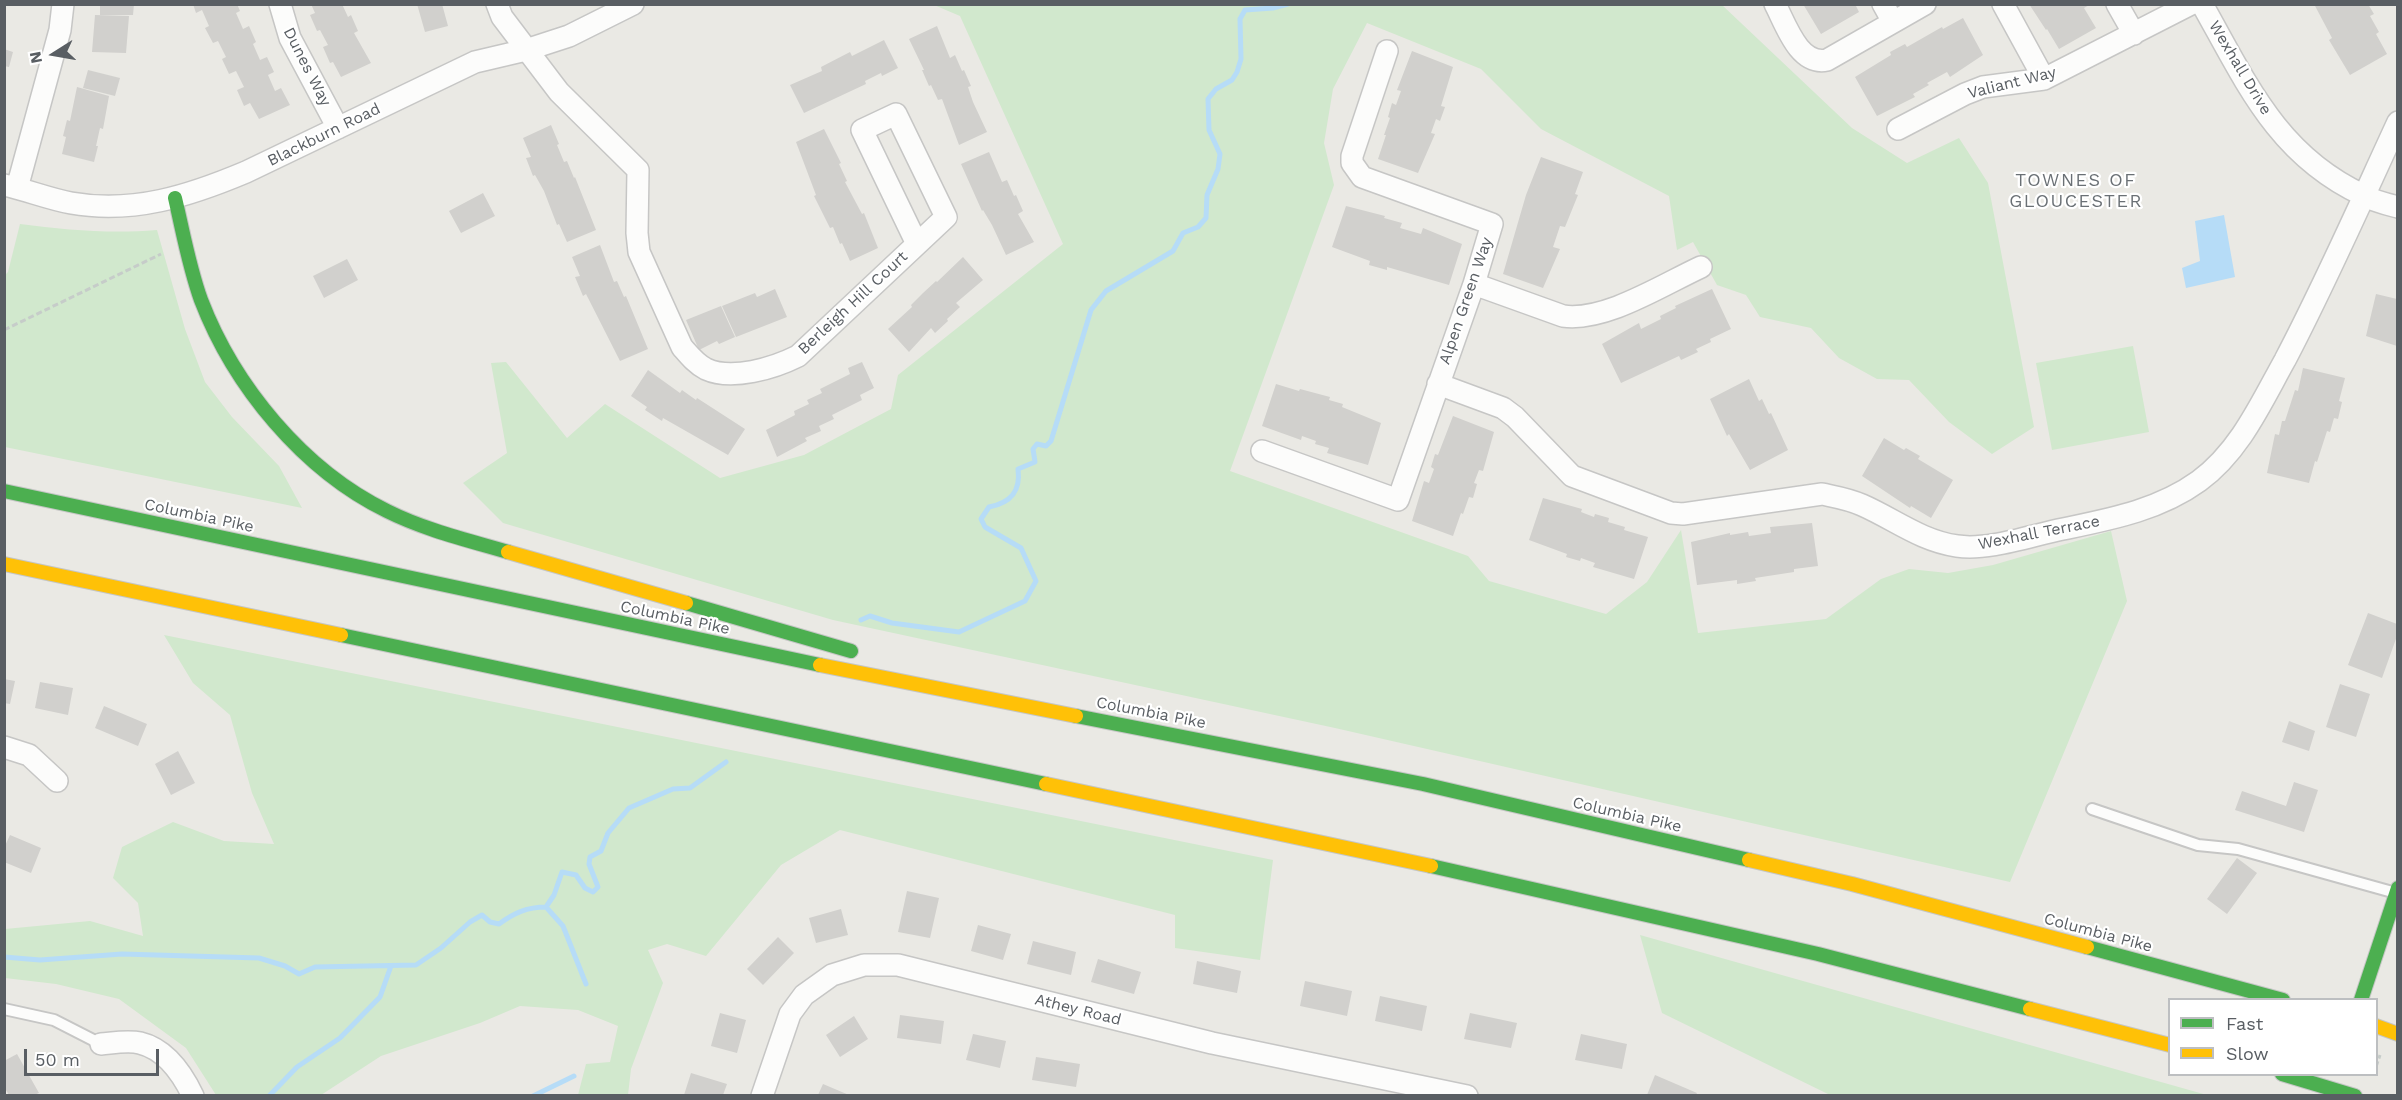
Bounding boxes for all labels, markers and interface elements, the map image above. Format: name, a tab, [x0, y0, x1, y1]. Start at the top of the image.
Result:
street label: Wexhall Drive	[2204, 18, 2276, 118]
north arrow	[24, 24, 84, 84]
street label: Dunes Way	[279, 24, 335, 110]
text: N	[25, 50, 46, 65]
street label: Valiant Way	[1966, 63, 2058, 103]
street label: Blackburn Road	[264, 99, 384, 171]
district label: TOWNES OF GLOUCESTER	[2009, 170, 2143, 213]
street label: Alpen Green Way	[1435, 235, 1497, 367]
street label: Berleigh Hill Court	[794, 247, 912, 359]
street label: Columbia Pike	[143, 495, 255, 537]
street label: Wexhall Terrace	[1976, 512, 2102, 554]
street label: Columbia Pike	[619, 597, 731, 639]
street label: Columbia Pike	[1094, 693, 1208, 733]
street label: Columbia Pike	[1571, 793, 1683, 837]
street label: Columbia Pike	[2042, 909, 2154, 957]
street label: Athey Road	[1033, 990, 1123, 1030]
legend	[2168, 998, 2378, 1076]
text: Fast	[2226, 1013, 2263, 1034]
scale bar	[27, 1037, 162, 1075]
text: Slow	[2226, 1043, 2269, 1064]
text: 50 m	[35, 1049, 80, 1070]

